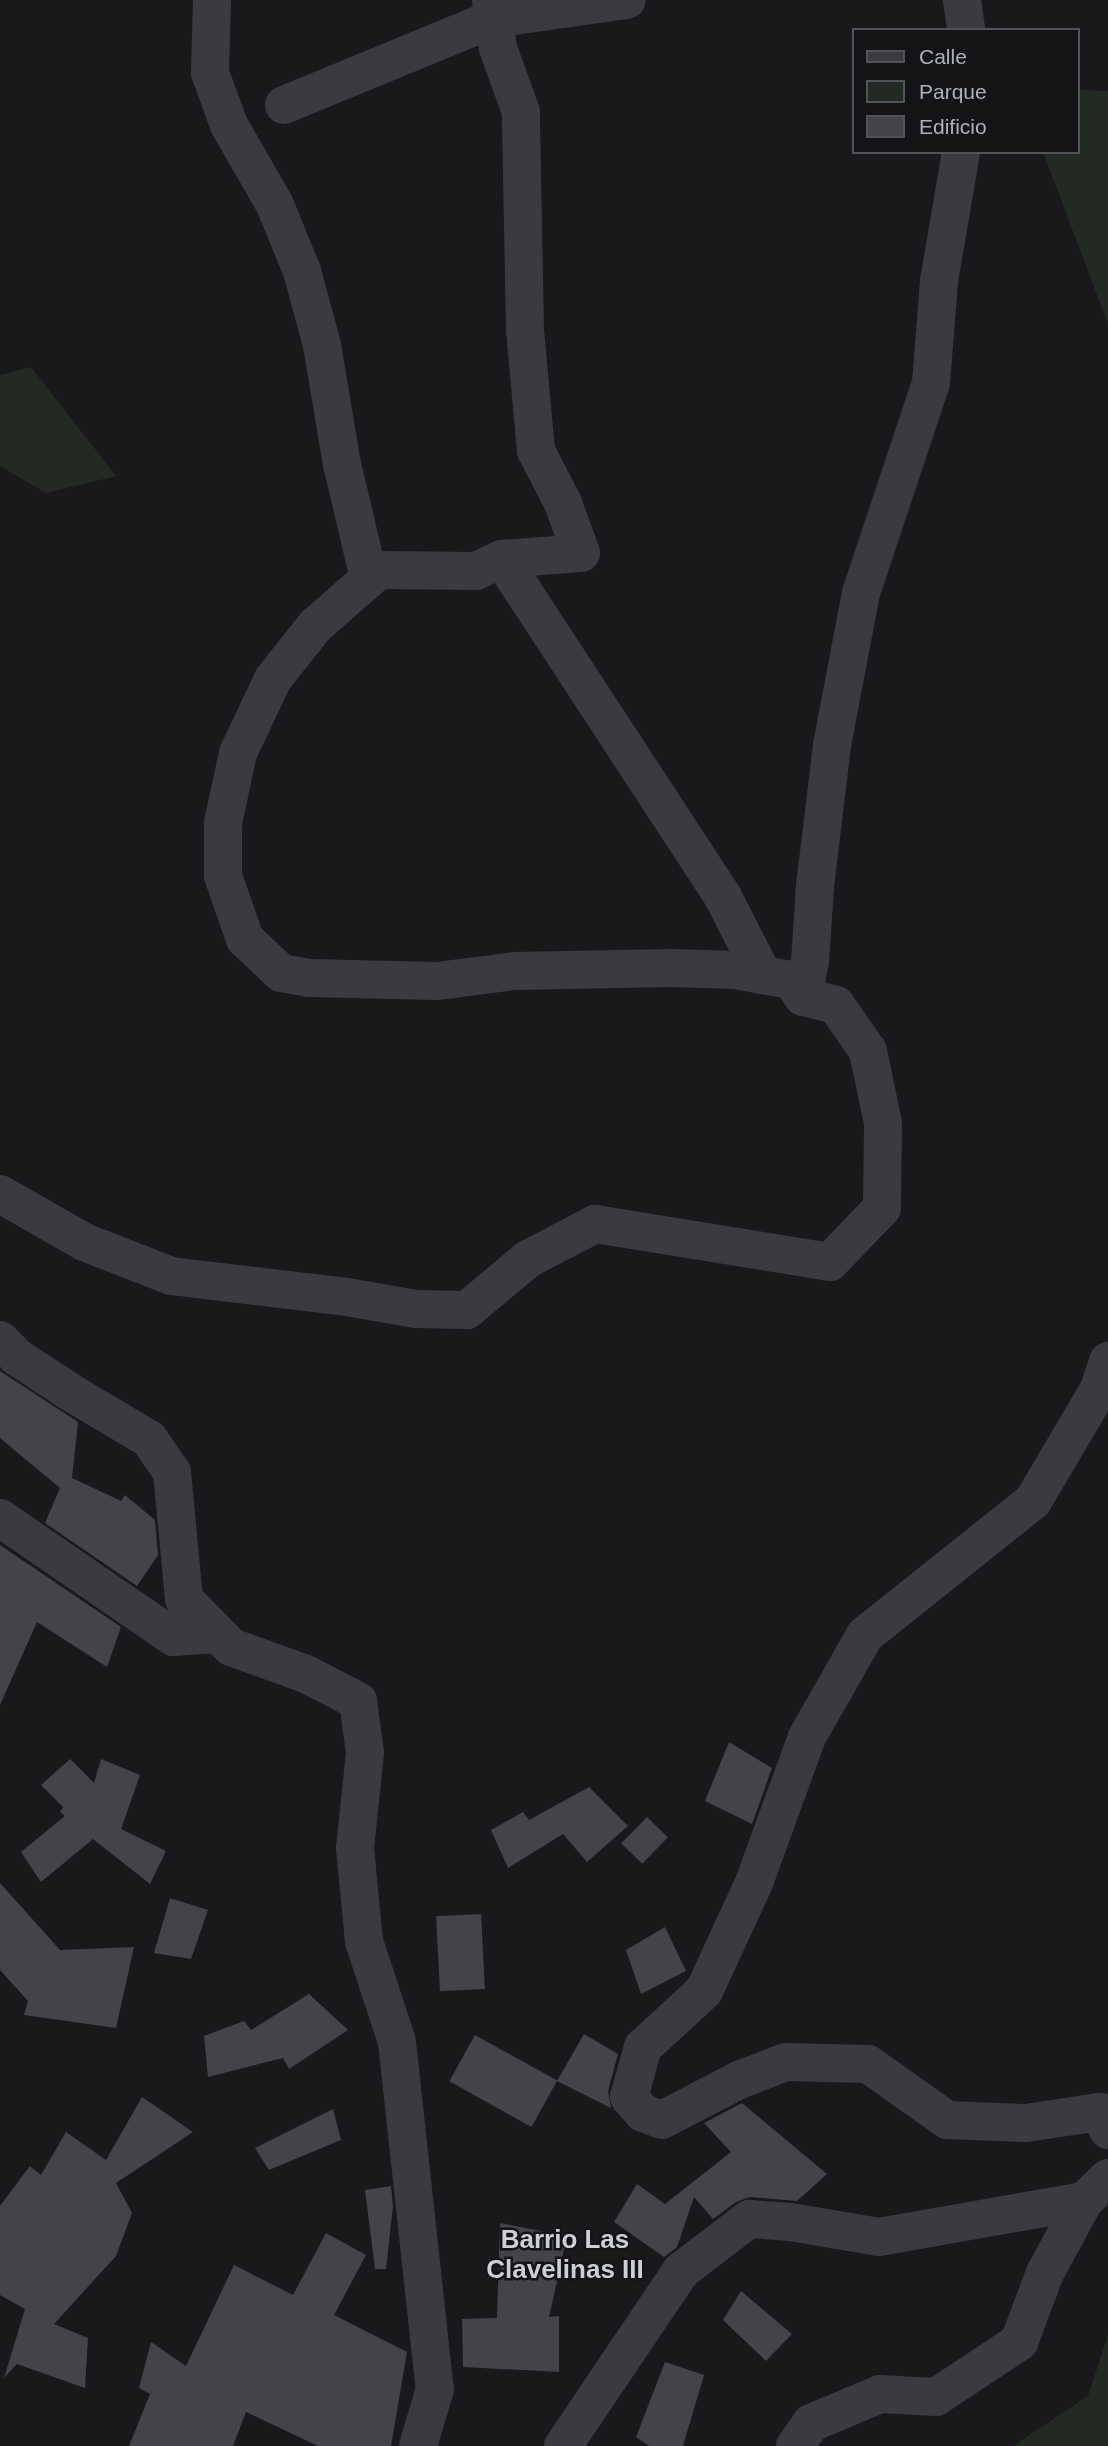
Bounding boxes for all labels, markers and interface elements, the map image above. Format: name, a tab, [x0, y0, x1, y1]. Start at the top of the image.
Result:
legend	[852, 28, 1080, 154]
text: Calle	[919, 45, 967, 68]
text: Parque	[919, 80, 987, 103]
text: Edificio	[919, 115, 987, 138]
district label: Barrio Las Clavelinas III	[486, 2224, 644, 2286]

